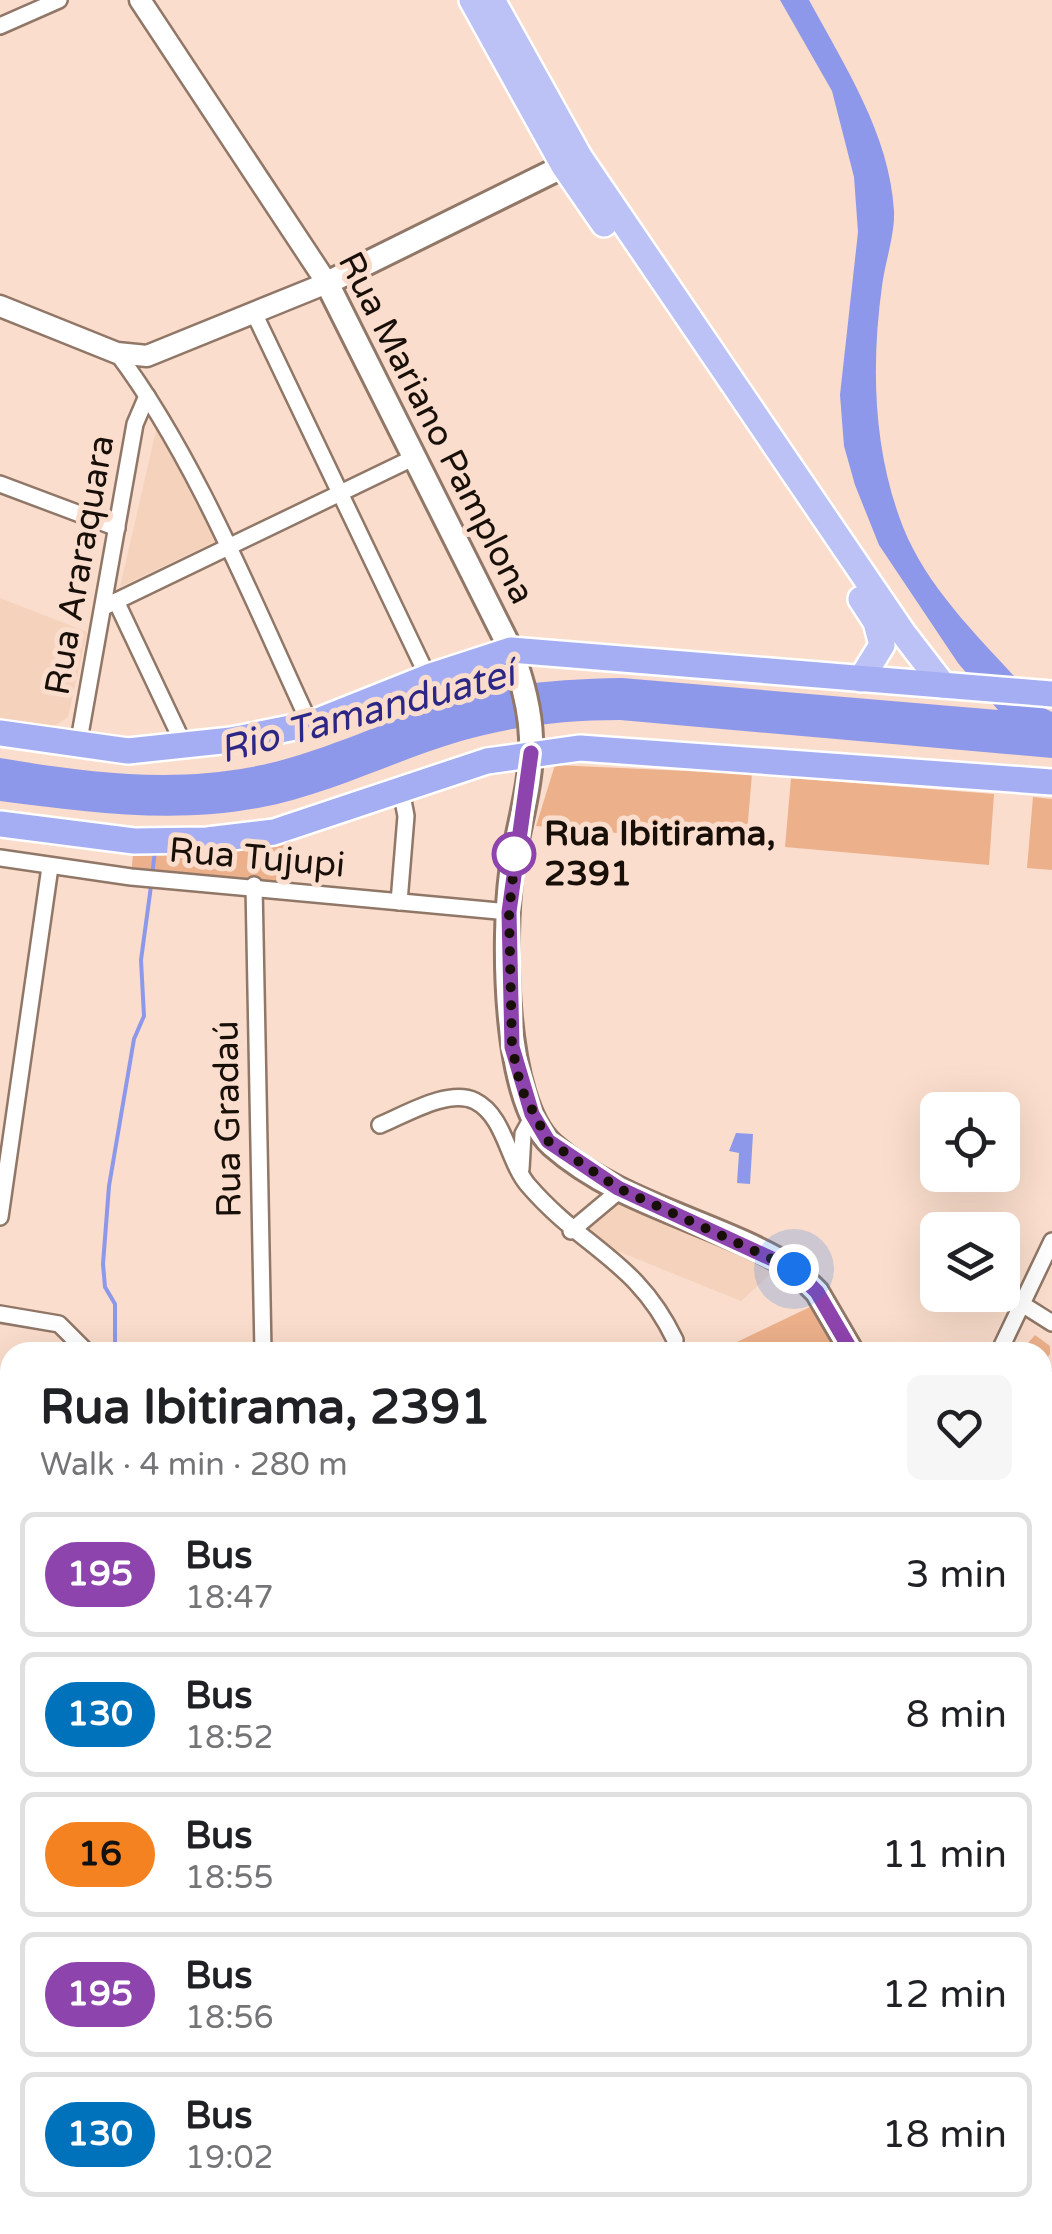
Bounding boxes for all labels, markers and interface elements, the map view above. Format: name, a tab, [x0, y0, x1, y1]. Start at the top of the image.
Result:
street label: Rua Mariano Pamplona	[329, 245, 543, 611]
street label: Rua Araraquara	[36, 432, 124, 698]
water label: Rio Tamanduateí	[214, 649, 526, 774]
place label: Rua Ibitirama, 2391	[544, 813, 776, 895]
street label: Rua Tujupi	[167, 829, 347, 887]
marker: Rua Ibitirama, 2391	[493, 833, 535, 875]
street label: Rua Gradaú	[205, 1020, 251, 1218]
map controls	[920, 1092, 1020, 1312]
button: locate	[920, 1092, 1020, 1192]
button: layers	[920, 1212, 1020, 1312]
your location	[769, 1244, 819, 1294]
button: heart	[907, 1375, 1012, 1480]
text: Rua Ibitirama, 2391	[40, 1379, 491, 1437]
text: Walk · 4 min · 280 m	[40, 1446, 348, 1484]
text: Bus	[185, 1533, 252, 1579]
text: 3 min	[906, 1552, 1007, 1598]
text: 195	[67, 1553, 133, 1595]
text: 18:47	[185, 1579, 274, 1617]
text: Bus	[185, 1673, 252, 1719]
text: 8 min	[906, 1692, 1007, 1738]
text: 130	[67, 1693, 133, 1735]
text: 18:52	[185, 1719, 274, 1757]
text: Bus	[185, 1813, 252, 1859]
text: 11 min	[882, 1832, 1007, 1878]
text: 16	[78, 1833, 122, 1875]
text: 18:55	[185, 1859, 274, 1897]
text: Bus	[185, 1953, 252, 1999]
text: 12 min	[882, 1972, 1007, 2018]
text: 195	[67, 1973, 133, 2015]
text: 18:56	[185, 1999, 274, 2037]
text: Bus	[185, 2093, 252, 2139]
text: 18 min	[882, 2112, 1007, 2158]
text: 130	[67, 2113, 133, 2155]
text: 19:02	[185, 2139, 274, 2177]

